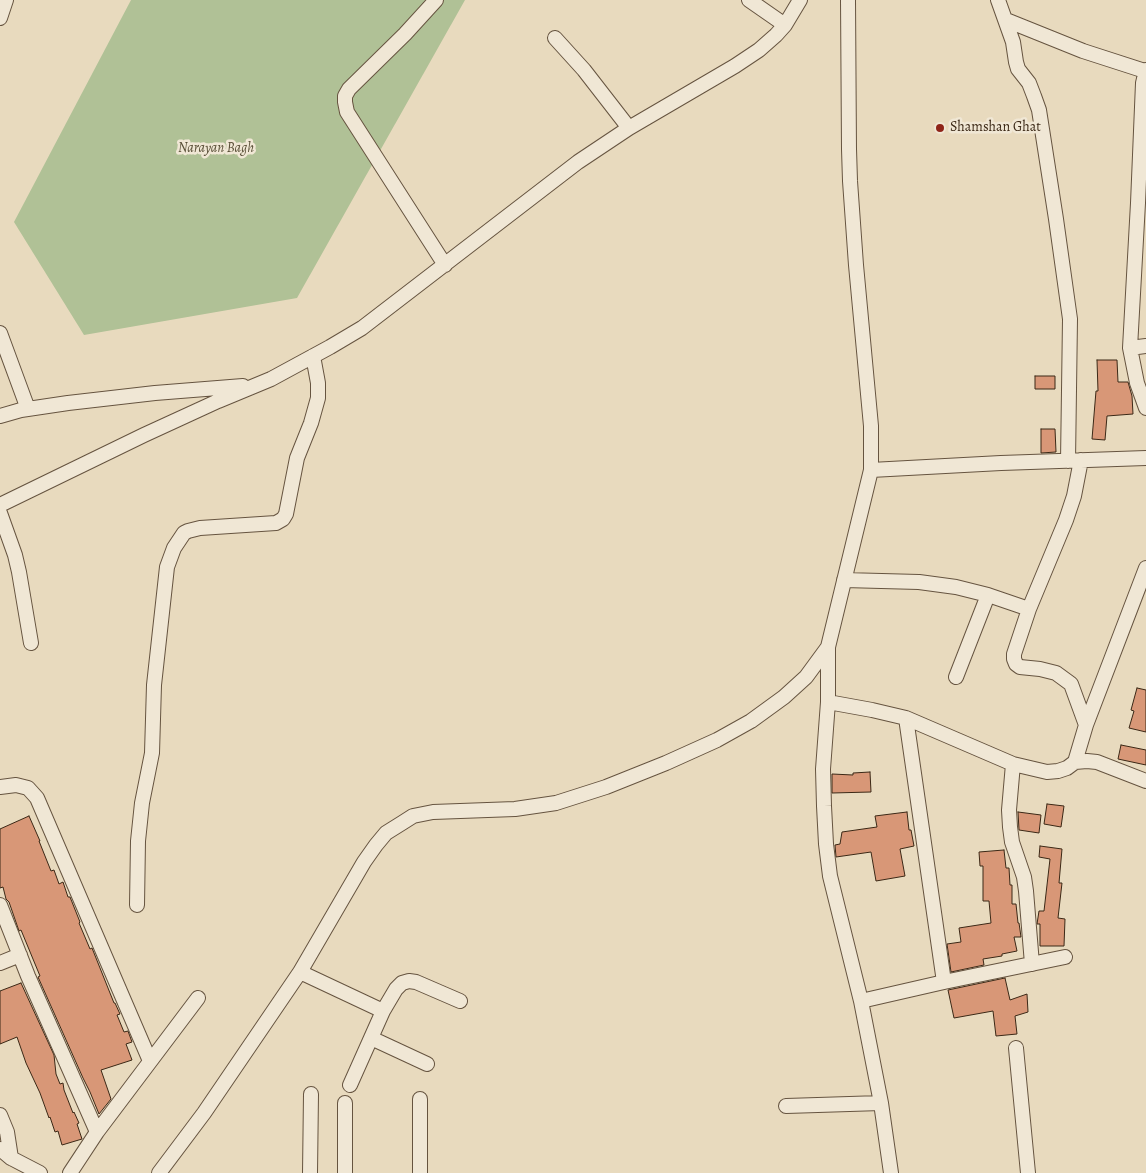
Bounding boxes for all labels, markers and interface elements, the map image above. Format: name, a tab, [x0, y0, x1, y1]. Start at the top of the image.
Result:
place label: Shamshan Ghat	[950, 120, 1041, 136]
marker: Shamshan Ghat	[934, 122, 946, 134]
park label: Narayan Bagh	[178, 141, 254, 157]

